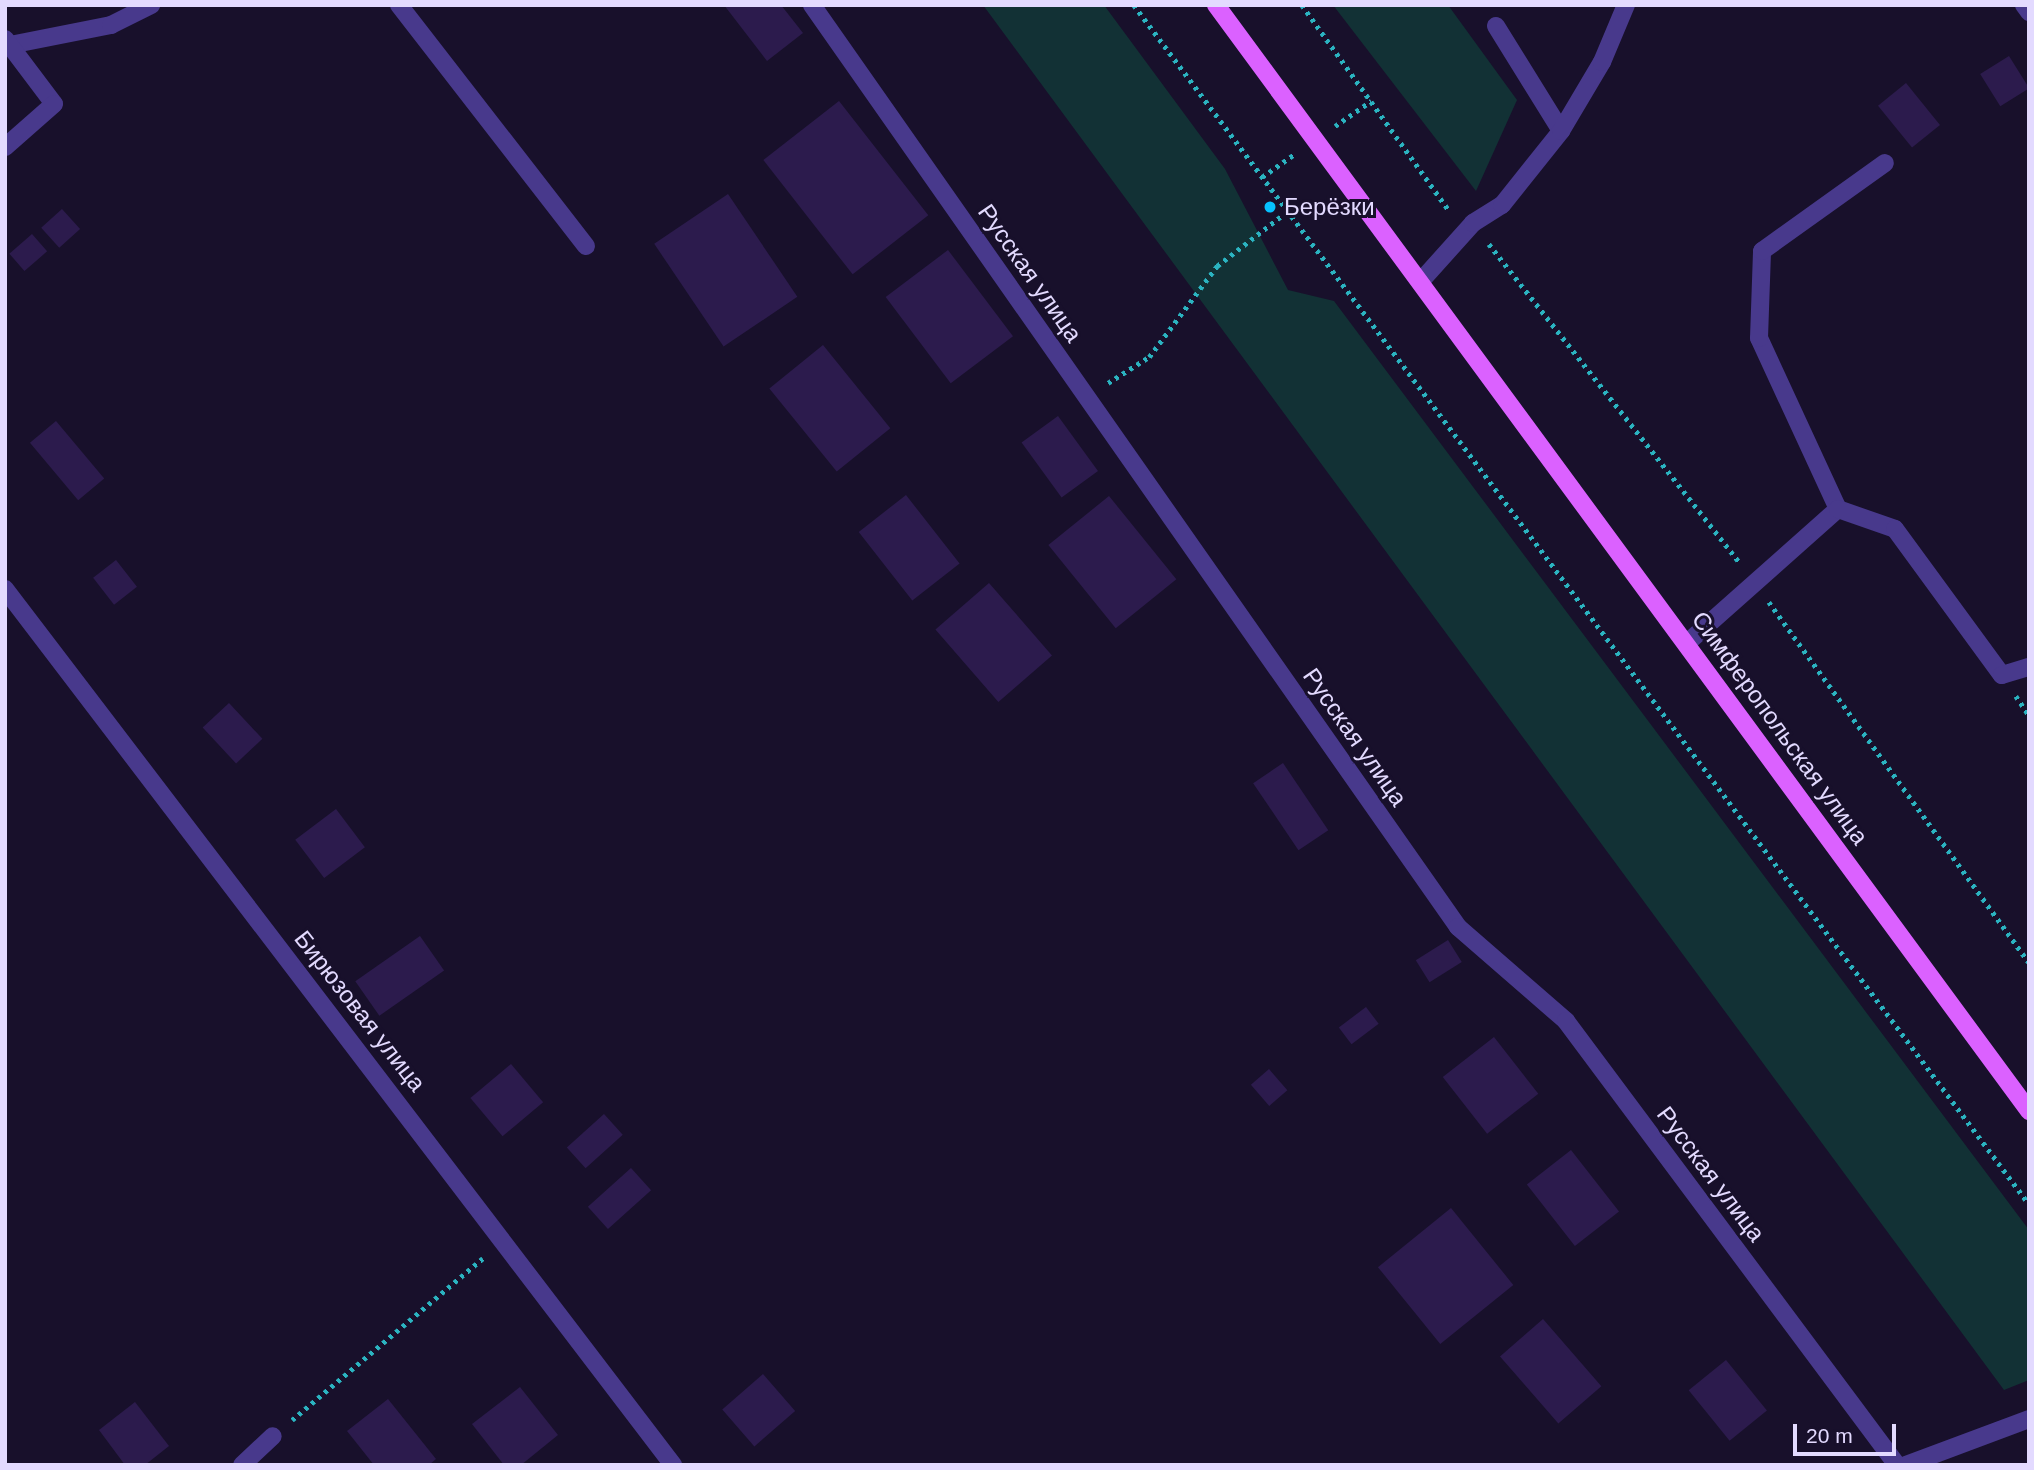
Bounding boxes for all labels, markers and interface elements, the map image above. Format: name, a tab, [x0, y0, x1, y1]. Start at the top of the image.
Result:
place label: Берёзки	[1284, 193, 1375, 221]
street label: Русская улица	[972, 198, 1088, 348]
marker: Берёзки	[1262, 199, 1278, 215]
street label: Симферопольская улица	[1686, 606, 1874, 850]
street label: Русская улица	[1297, 662, 1413, 812]
street label: Бирюзовая улица	[288, 925, 432, 1097]
street label: Русская улица	[1651, 1101, 1771, 1247]
scale bar	[1796, 1410, 1899, 1454]
text: 20 m	[1806, 1424, 1853, 1447]

